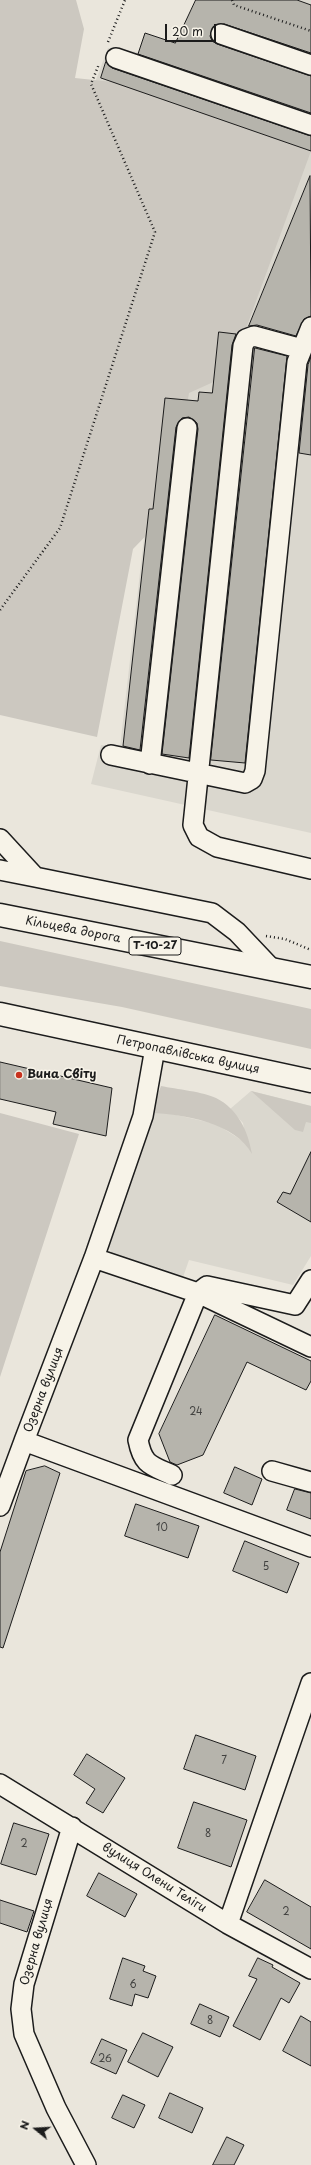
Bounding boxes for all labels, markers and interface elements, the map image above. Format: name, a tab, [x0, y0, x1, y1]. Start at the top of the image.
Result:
scale bar	[167, 16, 218, 42]
text: 20 m	[172, 22, 203, 40]
street label: Кільцева дорога	[24, 914, 122, 946]
road number: Т-10-27	[129, 937, 181, 955]
street label: Петропавлівська вулиця	[115, 1033, 261, 1077]
place label: Вина Світу	[27, 1068, 96, 1082]
marker: Вина Світу	[14, 1070, 24, 1080]
street label: Озерна вулиця	[21, 1345, 67, 1435]
house number: 24	[189, 1406, 203, 1418]
house number: 10	[156, 1522, 168, 1534]
house number: 5	[263, 1561, 269, 1573]
house number: 7	[221, 1755, 227, 1767]
house number: 8	[205, 1828, 211, 1840]
house number: 2	[20, 1838, 28, 1850]
street label: вулиця Олени Теліги	[99, 1840, 209, 1916]
street label: Озерна вулиця	[18, 1897, 56, 1987]
house number: 2	[282, 1906, 290, 1918]
house number: 6	[129, 1979, 137, 1991]
house number: 8	[207, 2015, 213, 2027]
house number: 26	[98, 2053, 112, 2065]
north arrow	[16, 2109, 56, 2149]
text: N	[15, 2118, 34, 2132]

